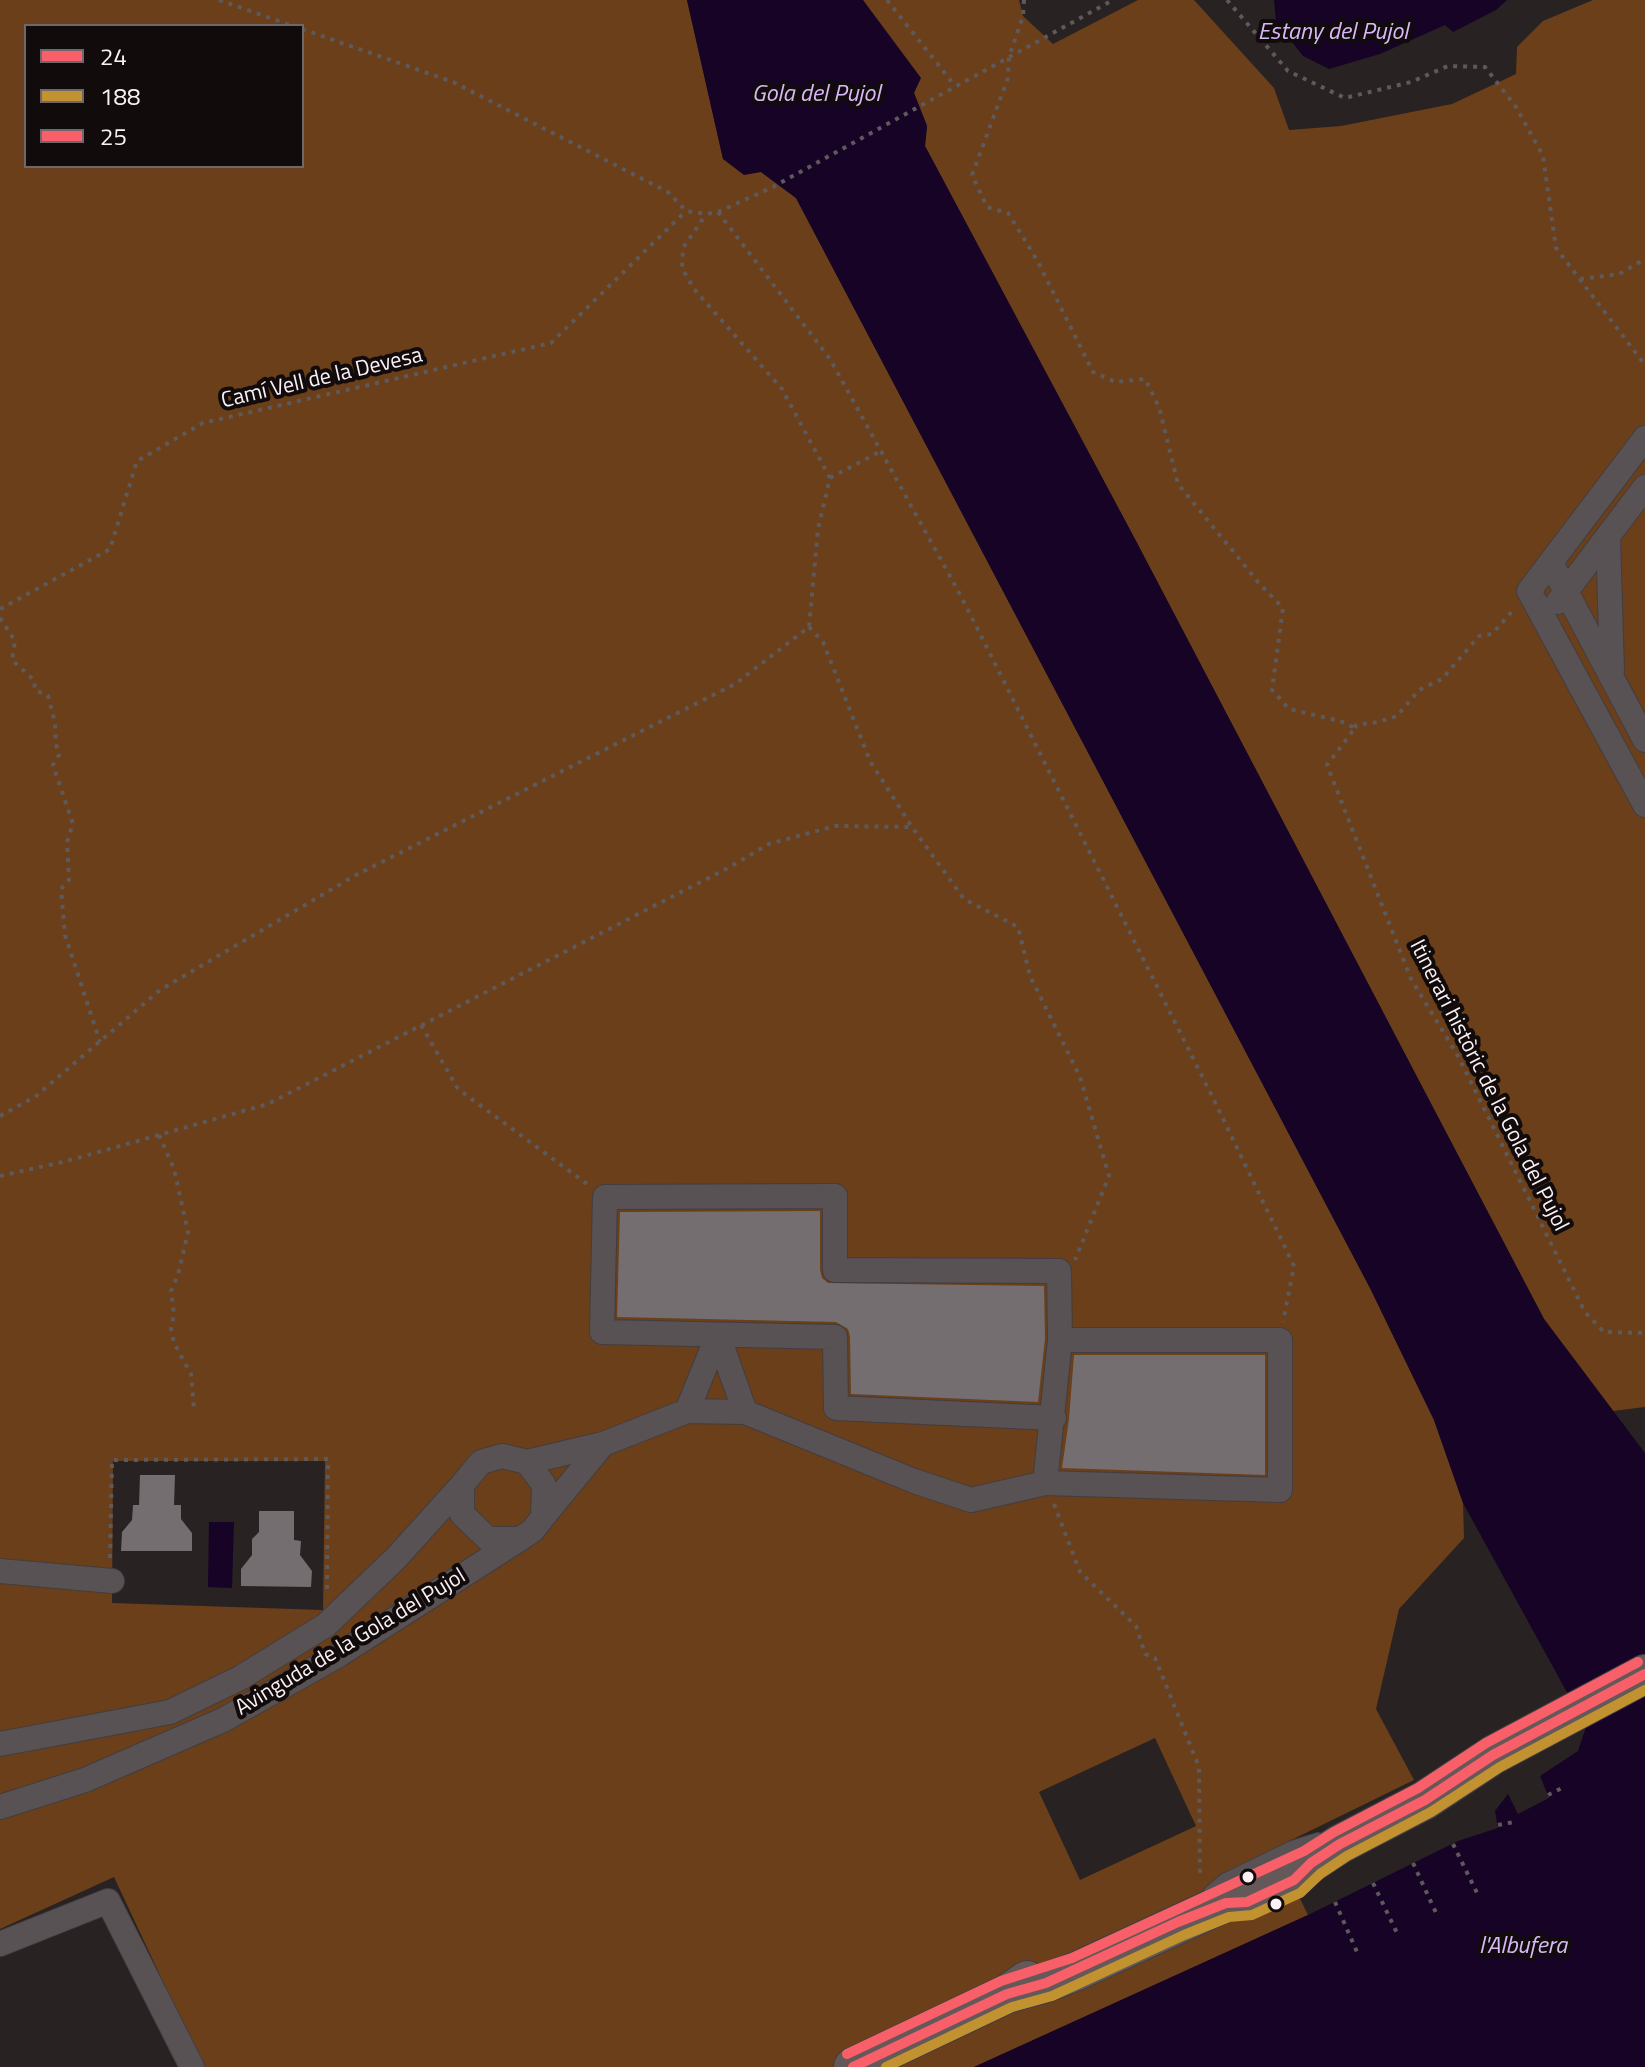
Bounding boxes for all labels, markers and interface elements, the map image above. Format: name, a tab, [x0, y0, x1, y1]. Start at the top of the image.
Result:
water label: Estany del Pujol	[1258, 19, 1408, 47]
legend	[24, 24, 304, 168]
text: 24	[100, 38, 127, 74]
text: 188	[100, 78, 140, 114]
water label: Gola del Pujol	[752, 81, 880, 109]
text: 25	[100, 118, 127, 154]
street label: Camí Vell de la Devesa	[219, 343, 425, 415]
street label: Itinerari històric de la Gola del Pujol	[1403, 936, 1573, 1236]
street label: Avinguda de la Gola del Pujol	[231, 1564, 471, 1722]
unlabelled marker	[1240, 1869, 1256, 1885]
unlabelled marker	[1268, 1896, 1284, 1912]
water label: l'Albufera	[1479, 1933, 1567, 1961]

